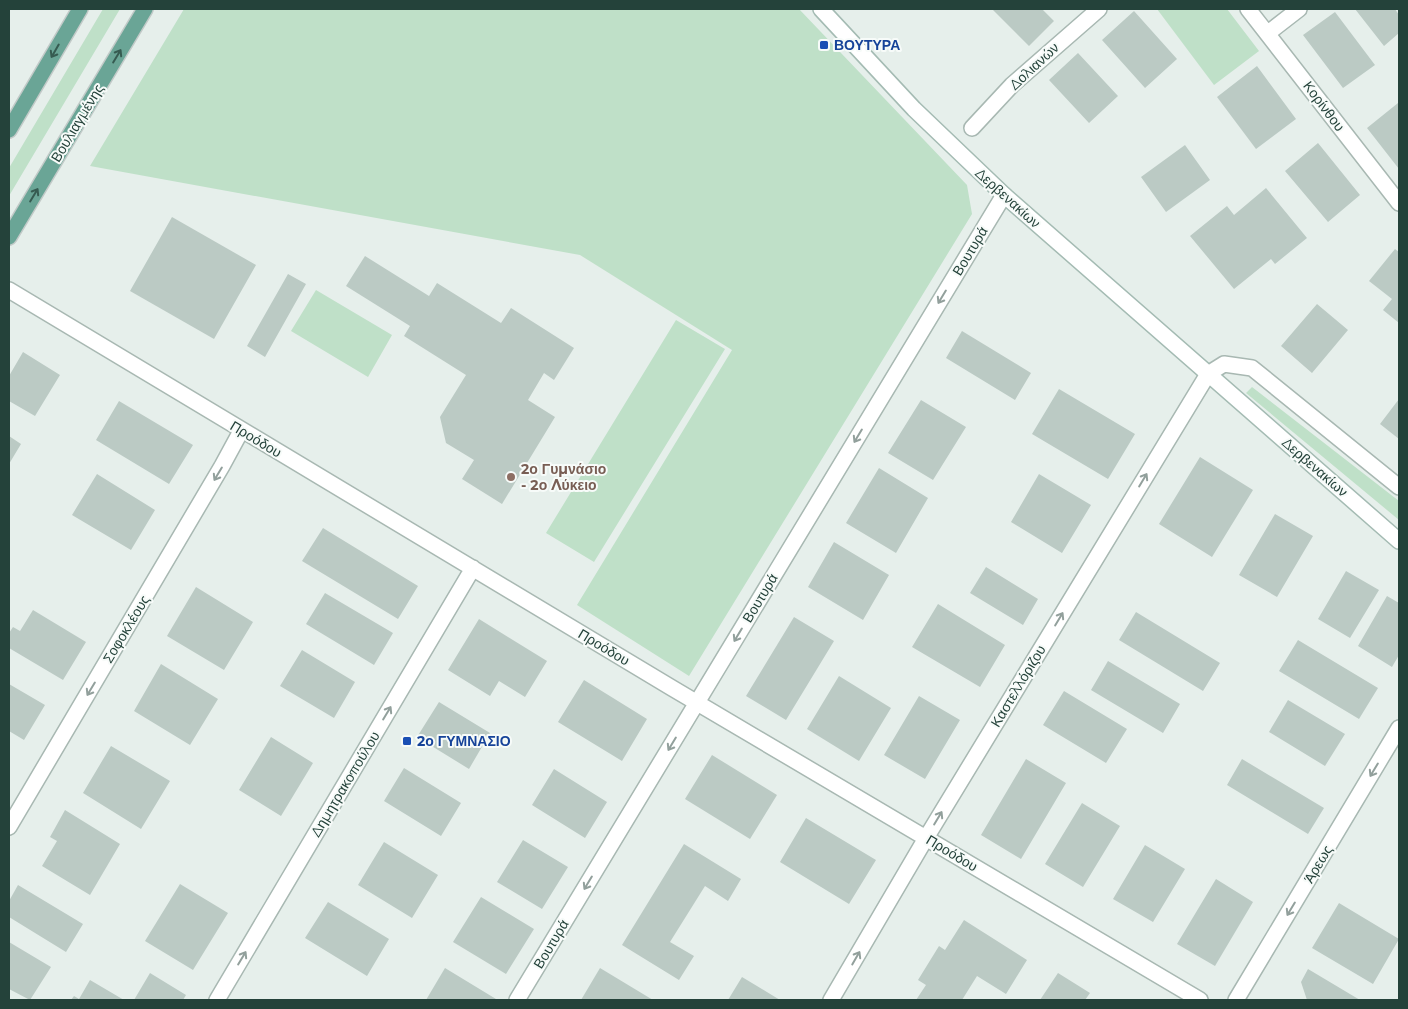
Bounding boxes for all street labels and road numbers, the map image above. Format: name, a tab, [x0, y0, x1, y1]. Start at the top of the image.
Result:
street label: Δολιανών	[1005, 38, 1063, 94]
street label: Κορίνθου	[1299, 77, 1349, 135]
street label: Βουλιαγμένης	[47, 81, 107, 165]
street label: Δερβενακίων	[972, 164, 1044, 232]
street label: Βουτυρά	[948, 223, 992, 279]
street label: Προόδου	[227, 417, 285, 461]
street label: Δερβενακίων	[1278, 433, 1352, 501]
street label: Βουτυρά	[738, 570, 782, 626]
street label: Σοφοκλέους	[99, 591, 153, 666]
street label: Προόδου	[575, 625, 633, 669]
street label: Καστελλόριζου	[986, 642, 1050, 730]
street label: Δημητρακοπούλου	[306, 728, 384, 840]
street label: Προόδου	[923, 831, 981, 875]
street label: Άρεως	[1300, 841, 1336, 886]
street label: Βουτυρά	[529, 916, 573, 972]

